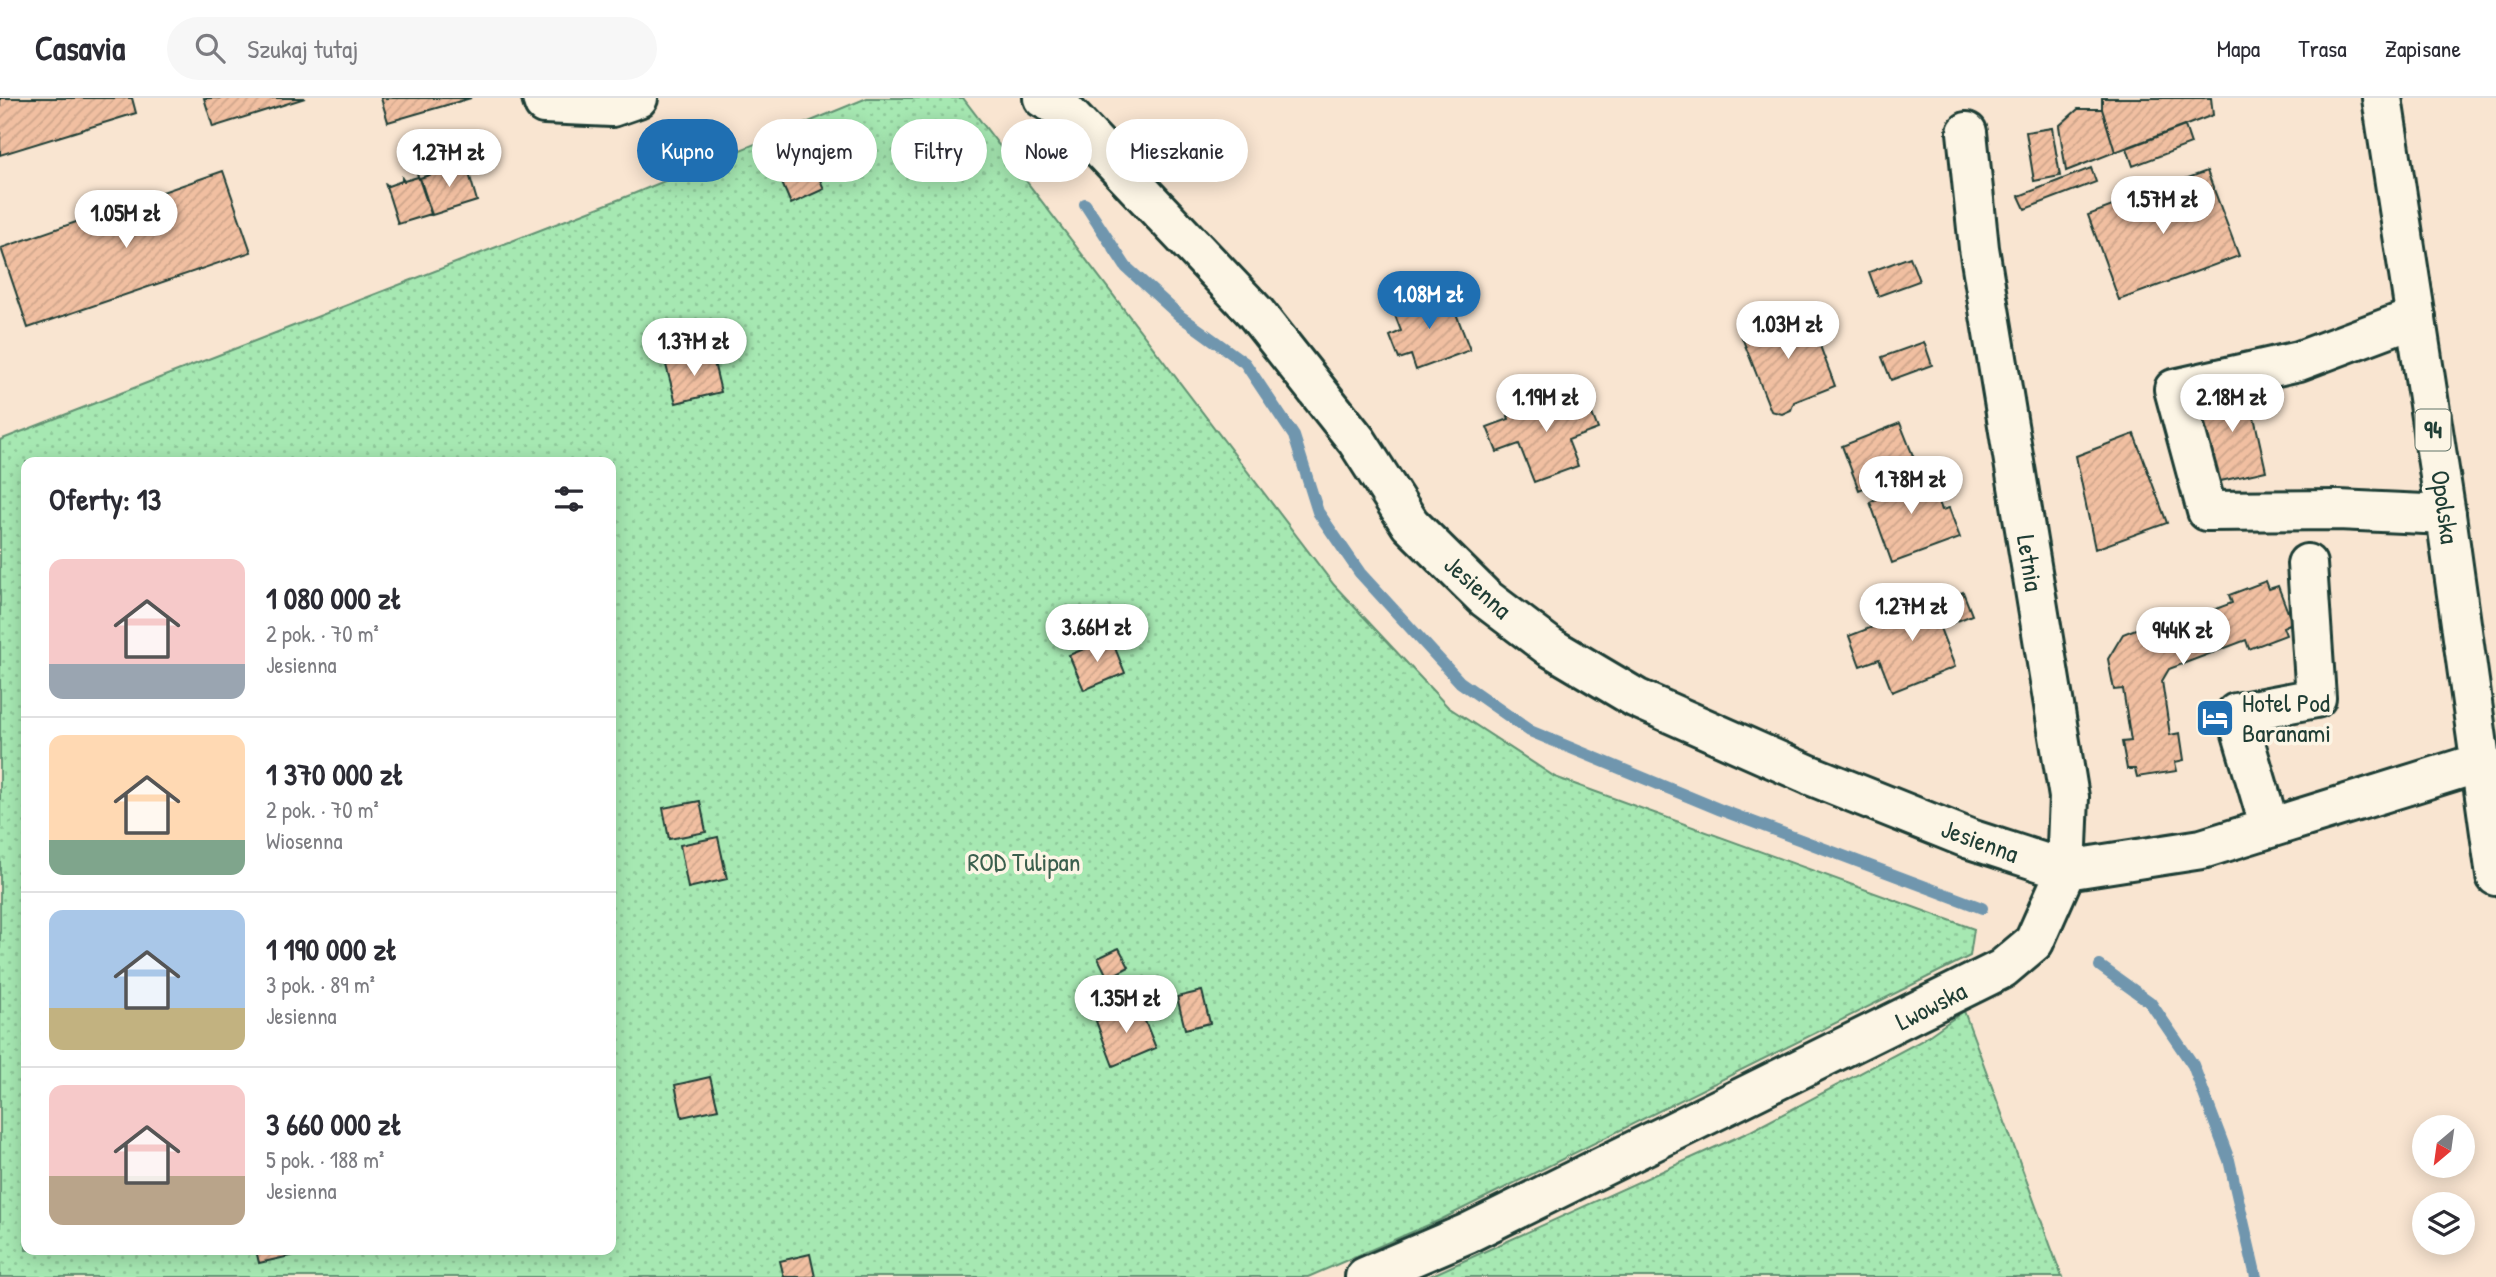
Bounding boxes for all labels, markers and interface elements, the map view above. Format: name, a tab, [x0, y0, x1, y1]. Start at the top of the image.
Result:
search box	[167, 17, 657, 80]
text: Casavia	[35, 26, 125, 70]
icon: search	[191, 29, 229, 67]
text: Szukaj tutaj	[247, 31, 358, 66]
text: Mapa	[2217, 32, 2260, 64]
text: Trasa	[2298, 32, 2347, 64]
text: Zapisane	[2385, 32, 2461, 64]
chip: Kupno	[637, 119, 738, 182]
chip: Wynajem	[752, 119, 877, 182]
chip: Filtry	[891, 119, 987, 182]
chip: Nowe	[1001, 119, 1092, 182]
chip: Mieszkanie	[1106, 119, 1248, 182]
pin: 1.27M zł	[377, 130, 521, 189]
text: 1.27M zł	[413, 136, 485, 167]
pin: 1.57M zł	[2091, 176, 2235, 236]
text: 1.57M zł	[2127, 183, 2199, 214]
pin: 1.05M zł	[54, 190, 198, 250]
text: 1.05M zł	[91, 197, 161, 228]
pin: 1.08M zł	[1357, 272, 1501, 331]
text: 1.08M zł	[1393, 278, 1465, 309]
pin: 1.03M zł	[1716, 302, 1860, 361]
text: 1.03M zł	[1752, 308, 1824, 339]
pin: 1.37M zł	[622, 318, 766, 378]
text: 1.37M zł	[658, 325, 730, 356]
pin: 1.19M zł	[1474, 374, 1618, 434]
pin: 2.18M zł	[2160, 374, 2304, 434]
text: 1.19M zł	[1512, 381, 1580, 412]
text: 2.18M zł	[2196, 381, 2268, 412]
road number: 94	[2416, 410, 2450, 450]
pin: 1.78M zł	[1839, 456, 1983, 516]
text: 1.78M zł	[1875, 463, 1947, 494]
street label: Opolska	[2423, 468, 2468, 546]
text: Oferty: 13	[49, 479, 161, 519]
icon: filters	[550, 480, 588, 518]
street label: Letnia	[2009, 532, 2052, 594]
street label: Jesienna	[1437, 547, 1520, 626]
text: 1 080 000 zł	[266, 578, 402, 618]
pin: 1.27M zł	[1840, 584, 1984, 643]
icon: home	[105, 587, 189, 671]
text: 1.27M zł	[1876, 590, 1948, 621]
pin: 3.66M zł	[1025, 604, 1169, 664]
pin: 944K zł	[2118, 608, 2248, 667]
text: 3.66M zł	[1061, 611, 1133, 642]
text: 944K zł	[2152, 614, 2214, 645]
text: 2 pok. · 70 m²	[266, 618, 379, 649]
text: Jesienna	[266, 649, 337, 680]
place label: Hotel Pod Baranami	[2242, 685, 2331, 750]
hotel icon: Hotel Pod Baranami	[2194, 697, 2236, 739]
text: 1 370 000 zł	[266, 754, 404, 794]
icon: home	[105, 763, 189, 847]
text: 2 pok. · 70 m²	[266, 794, 379, 825]
street label: Jesienna	[1937, 810, 2024, 871]
text: Wiosenna	[266, 825, 342, 856]
park label: ROD Tulipan	[968, 844, 1080, 879]
text: 1 190 000 zł	[266, 929, 398, 969]
icon: home	[105, 938, 189, 1022]
text: 3 pok. · 89 m²	[266, 969, 375, 1000]
street label: Lwowska	[1889, 973, 1972, 1038]
pin: 1.35M zł	[1054, 976, 1198, 1035]
text: 1.35M zł	[1091, 982, 1161, 1013]
text: Jesienna	[266, 1000, 337, 1031]
text: 3 660 000 zł	[266, 1104, 402, 1144]
icon: home	[105, 1113, 189, 1197]
north arrow	[2412, 1115, 2474, 1178]
map controls	[2412, 1115, 2475, 1255]
text: 5 pok. · 188 m²	[266, 1144, 384, 1175]
text: Jesienna	[266, 1175, 337, 1206]
button: layers	[2412, 1192, 2475, 1255]

